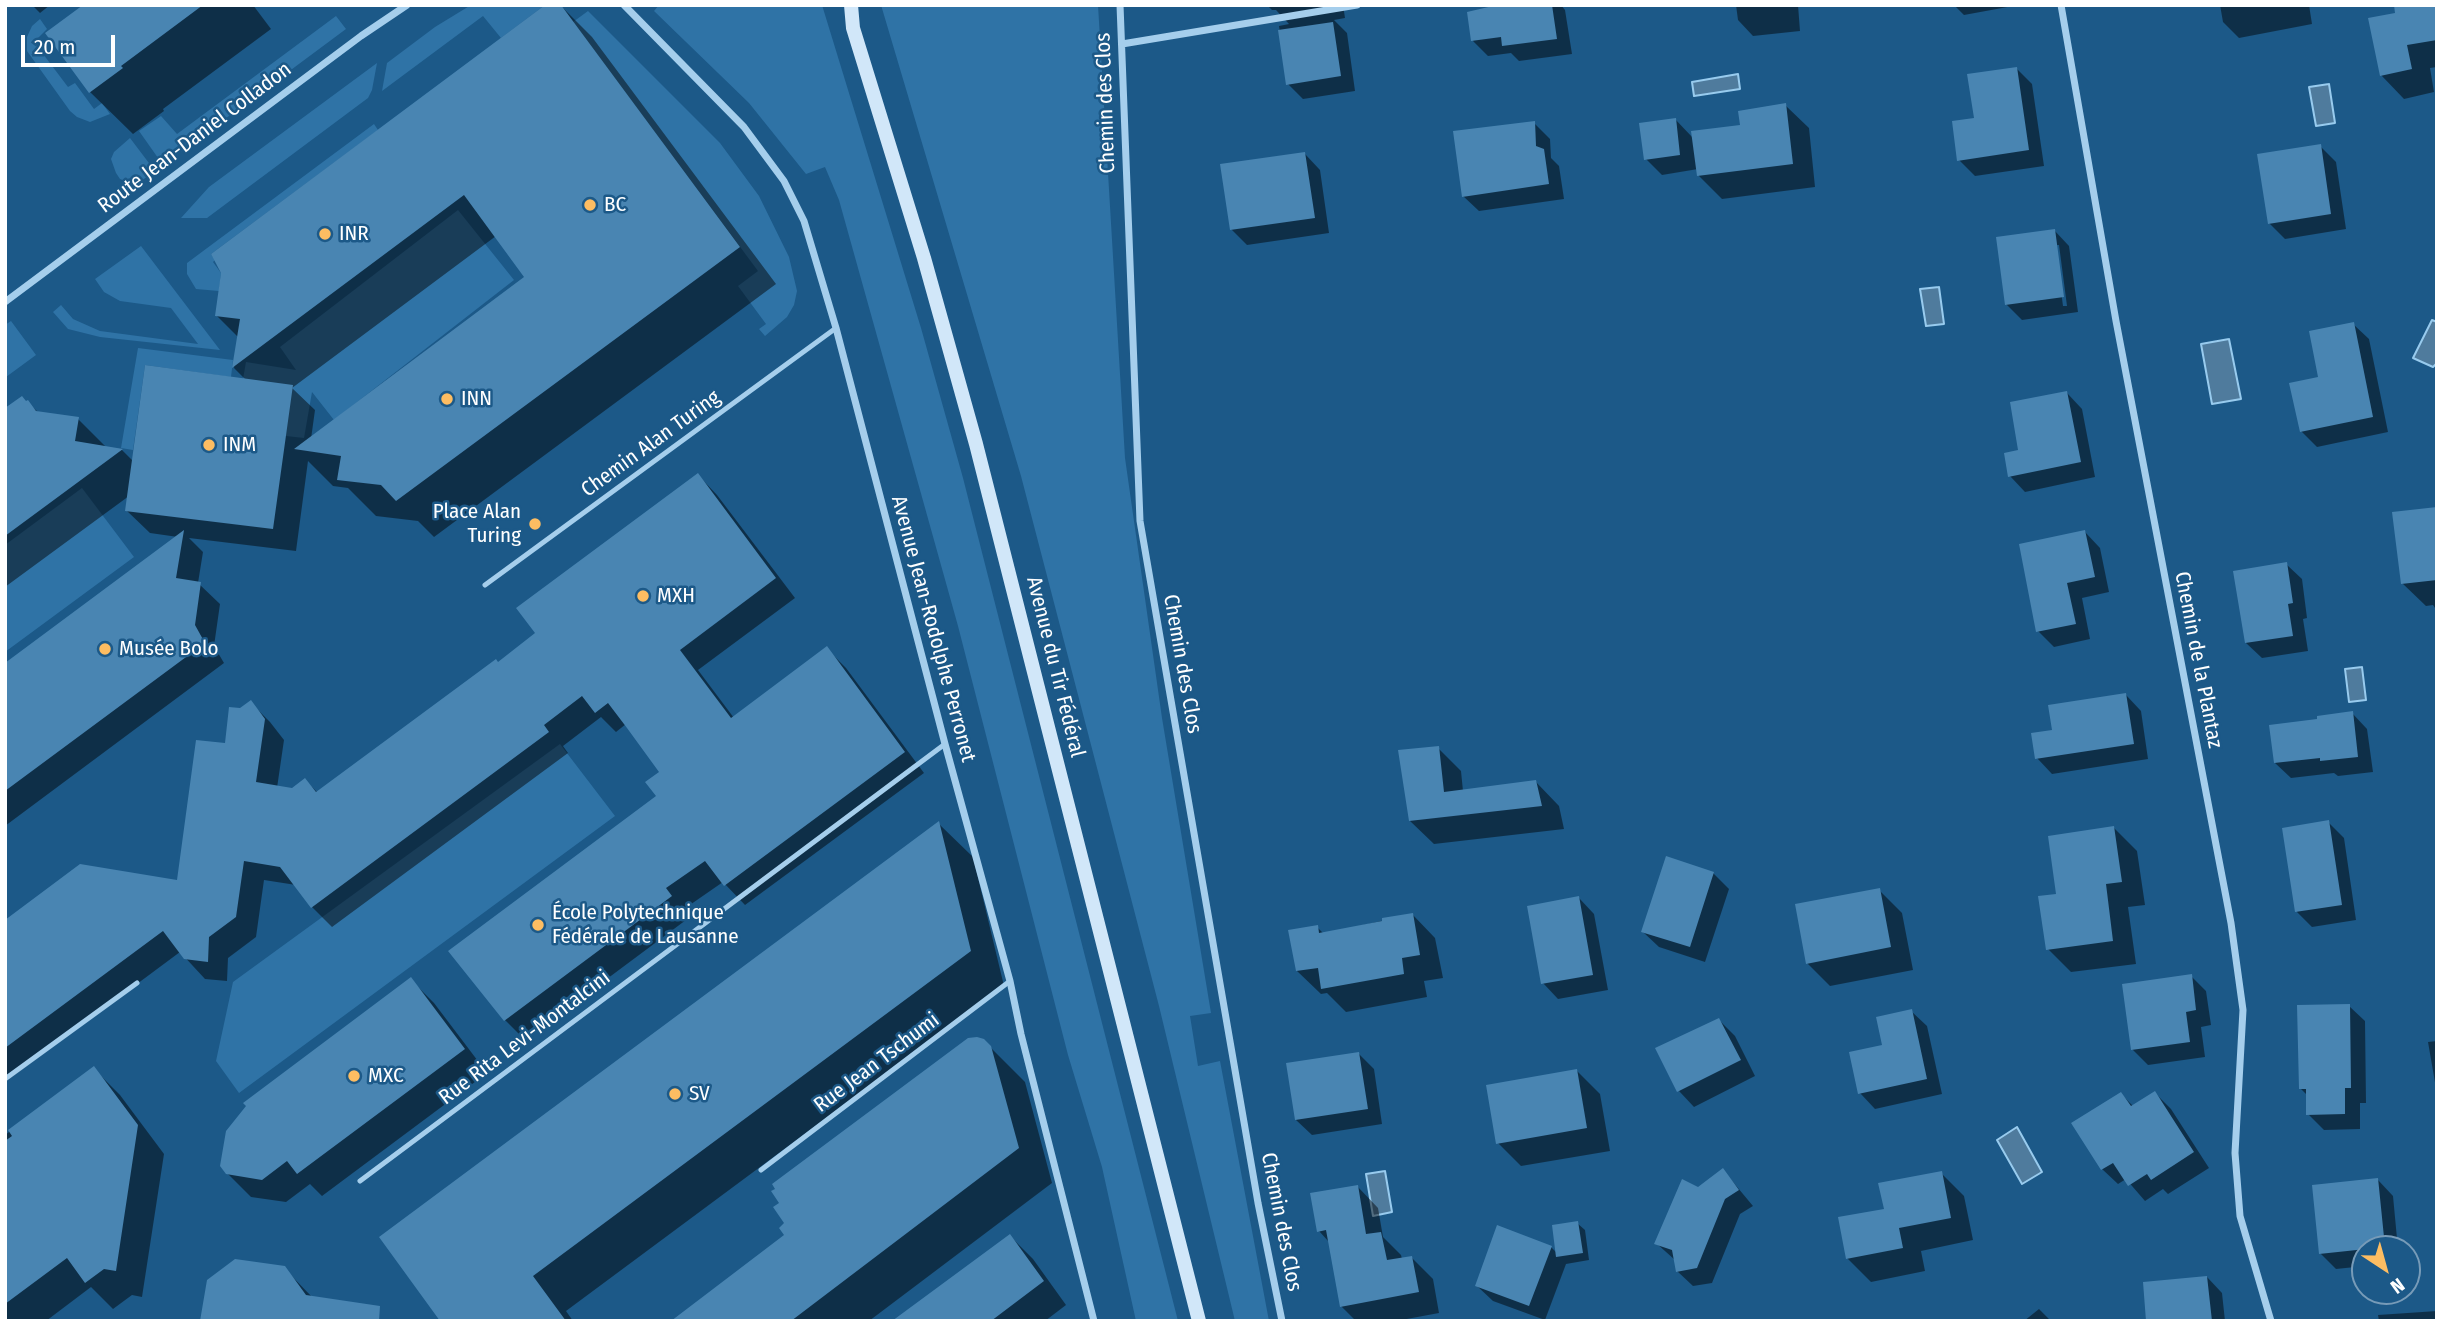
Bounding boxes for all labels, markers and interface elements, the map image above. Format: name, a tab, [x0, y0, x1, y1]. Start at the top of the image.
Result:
scale bar	[24, 21, 119, 65]
street label: Chemin des Clos	[1091, 32, 1121, 174]
text: 20 m	[34, 34, 75, 60]
street label: Route Jean-Daniel Colladon	[93, 57, 297, 219]
place label: BC	[604, 192, 626, 218]
marker: BC	[582, 197, 598, 213]
place label: INR	[339, 221, 369, 247]
marker: INR	[317, 226, 333, 242]
street label: Chemin Alan Turing	[577, 385, 725, 503]
place label: INN	[461, 386, 492, 412]
marker: INN	[439, 391, 455, 407]
place label: INM	[223, 432, 256, 458]
marker: INM	[201, 437, 217, 453]
street label: Avenue Jean-Rodolphe Perronet	[885, 493, 981, 765]
place label: Place Alan Turing	[433, 499, 521, 549]
marker: Place Alan Turing	[527, 516, 543, 532]
street label: Chemin de la Plantaz	[2169, 570, 2227, 750]
street label: Avenue du Tir Fédéral	[1020, 574, 1090, 760]
place label: MXH	[657, 583, 695, 609]
marker: MXH	[635, 588, 651, 604]
street label: Chemin des Clos	[1157, 592, 1207, 736]
place label: Musée Bolo	[119, 636, 219, 662]
marker: Musée Bolo	[97, 641, 113, 657]
place label: École Polytechnique Fédérale de Lausanne	[552, 900, 739, 950]
marker: École Polytechnique Fédérale de Lausanne	[530, 917, 546, 933]
street label: Rue Rita Levi-Montalcini	[434, 965, 616, 1111]
street label: Rue Jean Tschumi	[809, 1008, 945, 1118]
place label: MXC	[368, 1063, 404, 1089]
marker: MXC	[346, 1068, 362, 1084]
place label: SV	[689, 1081, 710, 1107]
marker: SV	[667, 1086, 683, 1102]
street label: Chemin des Clos	[1255, 1150, 1307, 1294]
north arrow	[2351, 1235, 2421, 1305]
text: N	[2386, 1273, 2409, 1298]

